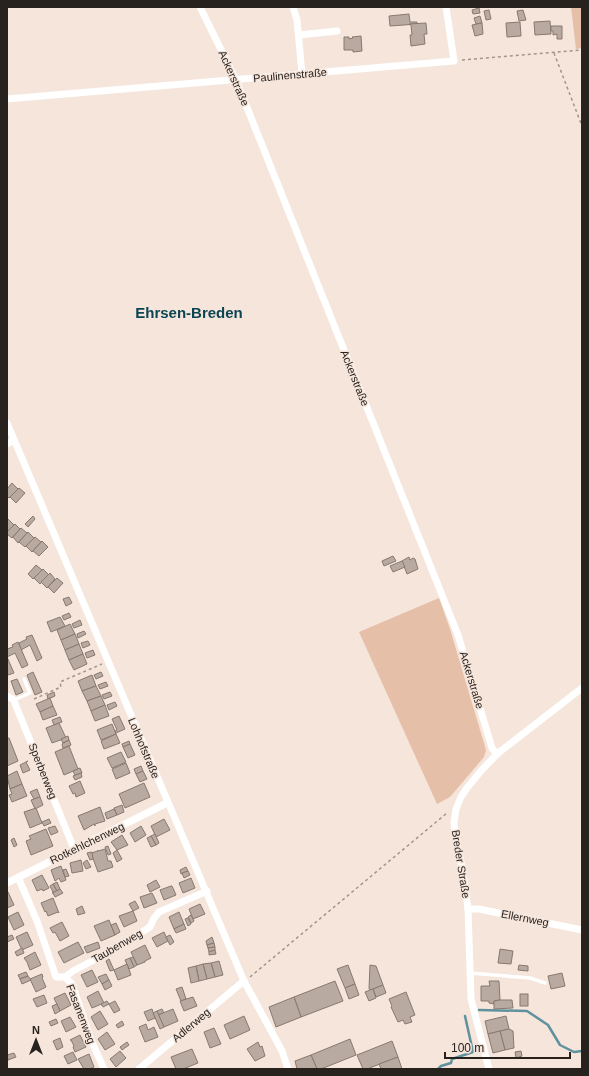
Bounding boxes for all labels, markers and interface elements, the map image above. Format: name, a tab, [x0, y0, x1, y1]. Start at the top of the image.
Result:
street label: Ackerstraße	[216, 48, 252, 108]
street label: Paulinenstraße	[253, 66, 327, 84]
district label: Ehrsen-Breden	[135, 304, 243, 321]
street label: Ackerstraße	[338, 348, 372, 408]
street label: Ackerstraße	[458, 650, 486, 710]
street label: Lohhofstraße	[126, 716, 162, 780]
street label: Sperberweg	[26, 741, 60, 801]
street label: Rotkehlchenweg	[48, 820, 126, 866]
street label: Breder Straße	[450, 829, 472, 899]
street label: Ellernweg	[500, 908, 550, 928]
street label: Taubenweg	[90, 927, 144, 965]
street label: Fasanenweg	[64, 982, 98, 1046]
street label: Adlerweg	[170, 1006, 212, 1044]
north arrow	[16, 1020, 56, 1060]
text: N	[32, 1024, 40, 1036]
scale bar	[445, 1034, 570, 1060]
text: 100 m	[451, 1041, 484, 1055]

